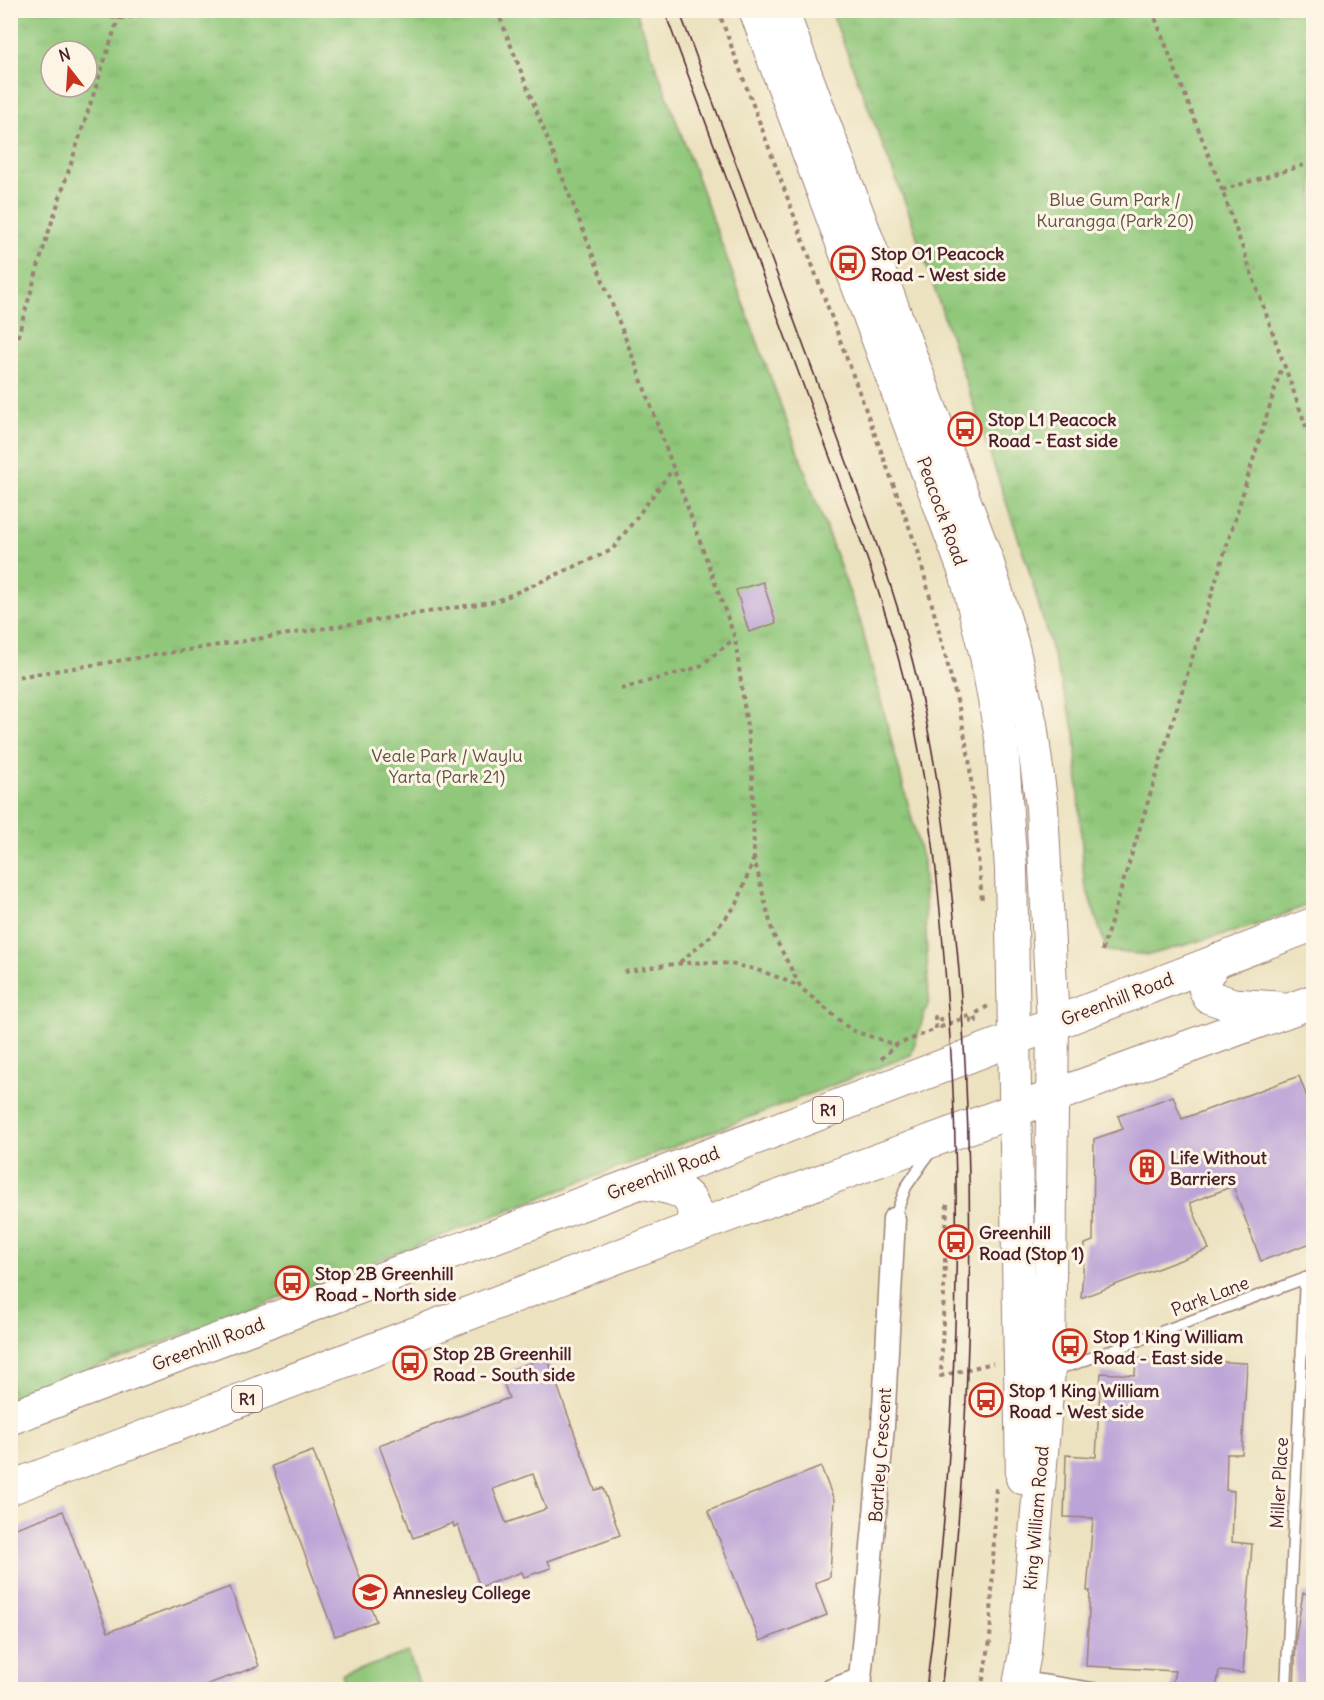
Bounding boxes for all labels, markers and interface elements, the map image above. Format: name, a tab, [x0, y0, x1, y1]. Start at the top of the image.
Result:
north arrow	[39, 39, 99, 99]
text: N	[56, 43, 73, 66]
park label: Blue Gum Park / Kurangga (Park 20)	[1036, 188, 1194, 232]
place label: Stop O1 Peacock Road - West side	[871, 242, 1006, 286]
bus stop icon: Stop O1 Peacock Road - West side	[830, 245, 866, 281]
place label: Stop L1 Peacock Road - East side	[988, 408, 1118, 452]
bus stop icon: Stop L1 Peacock Road - East side	[947, 411, 983, 447]
street label: Peacock Road	[912, 454, 972, 569]
park label: Veale Park / Waylu Yarta (Park 21)	[371, 744, 523, 788]
street label: Greenhill Road	[1058, 967, 1177, 1031]
road number: R1	[813, 1097, 843, 1123]
street label: Greenhill Road	[604, 1141, 723, 1205]
place label: Life Without Barriers	[1170, 1146, 1268, 1190]
building icon: Life Without Barriers	[1129, 1149, 1165, 1185]
place label: Greenhill Road (Stop 1)	[979, 1221, 1084, 1265]
bus stop icon: Greenhill Road (Stop 1)	[938, 1224, 974, 1260]
place label: Stop 2B Greenhill Road - North side	[315, 1262, 457, 1306]
bus stop icon: Stop 2B Greenhill Road - North side	[274, 1265, 310, 1301]
street label: Park Lane	[1168, 1271, 1252, 1321]
street label: Greenhill Road	[149, 1312, 268, 1376]
place label: Stop 1 King William Road - East side	[1093, 1325, 1244, 1369]
bus stop icon: Stop 1 King William Road - East side	[1052, 1328, 1088, 1364]
place label: Stop 2B Greenhill Road - South side	[433, 1342, 576, 1386]
bus stop icon: Stop 2B Greenhill Road - South side	[392, 1345, 428, 1381]
place label: Stop 1 King William Road - West side	[1009, 1379, 1160, 1423]
bus stop icon: Stop 1 King William Road - West side	[968, 1382, 1004, 1418]
road number: R1	[232, 1386, 262, 1412]
street label: Bartley Crescent	[864, 1387, 896, 1523]
street label: Miller Place	[1265, 1437, 1293, 1529]
street label: King William Road	[1018, 1444, 1054, 1591]
school or university icon: Annesley College	[352, 1574, 388, 1610]
place label: Annesley College	[393, 1581, 531, 1604]

